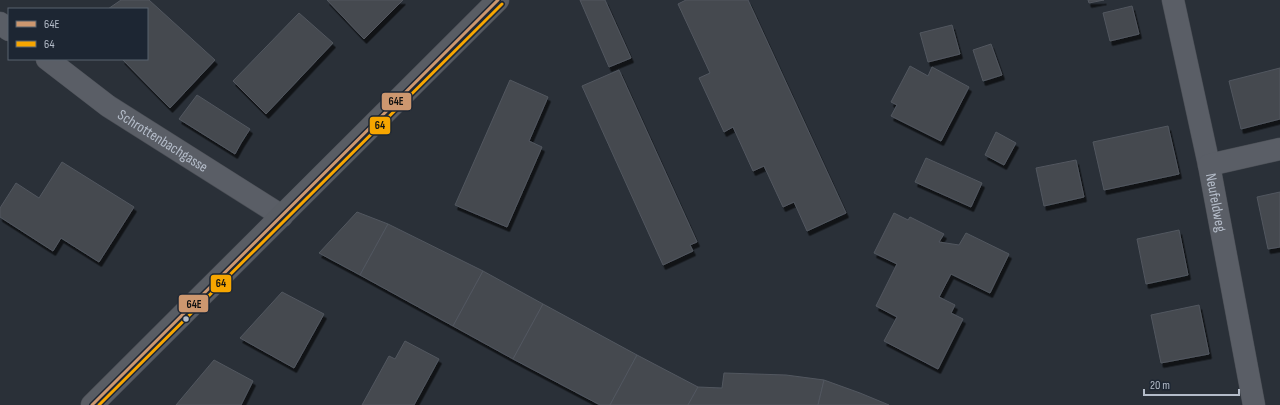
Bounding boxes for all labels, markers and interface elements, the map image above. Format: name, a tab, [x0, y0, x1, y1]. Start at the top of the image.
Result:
legend	[8, 8, 148, 60]
text: 64E	[44, 17, 59, 32]
text: 64	[44, 37, 54, 52]
line badge: 64E	[381, 92, 412, 111]
text: 64E	[388, 95, 404, 108]
street label: Schrottenbachgasse	[114, 106, 211, 177]
line badge: 64	[369, 116, 391, 135]
text: 64	[375, 119, 385, 132]
street label: Neufeldweg	[1201, 172, 1230, 234]
line badge: 64	[210, 274, 232, 293]
text: 64	[216, 277, 226, 290]
line badge: 64E	[178, 294, 209, 313]
text: 64E	[186, 298, 202, 311]
unlabelled marker	[181, 314, 191, 324]
scale bar	[1144, 371, 1239, 397]
text: 20 m	[1150, 378, 1170, 393]

